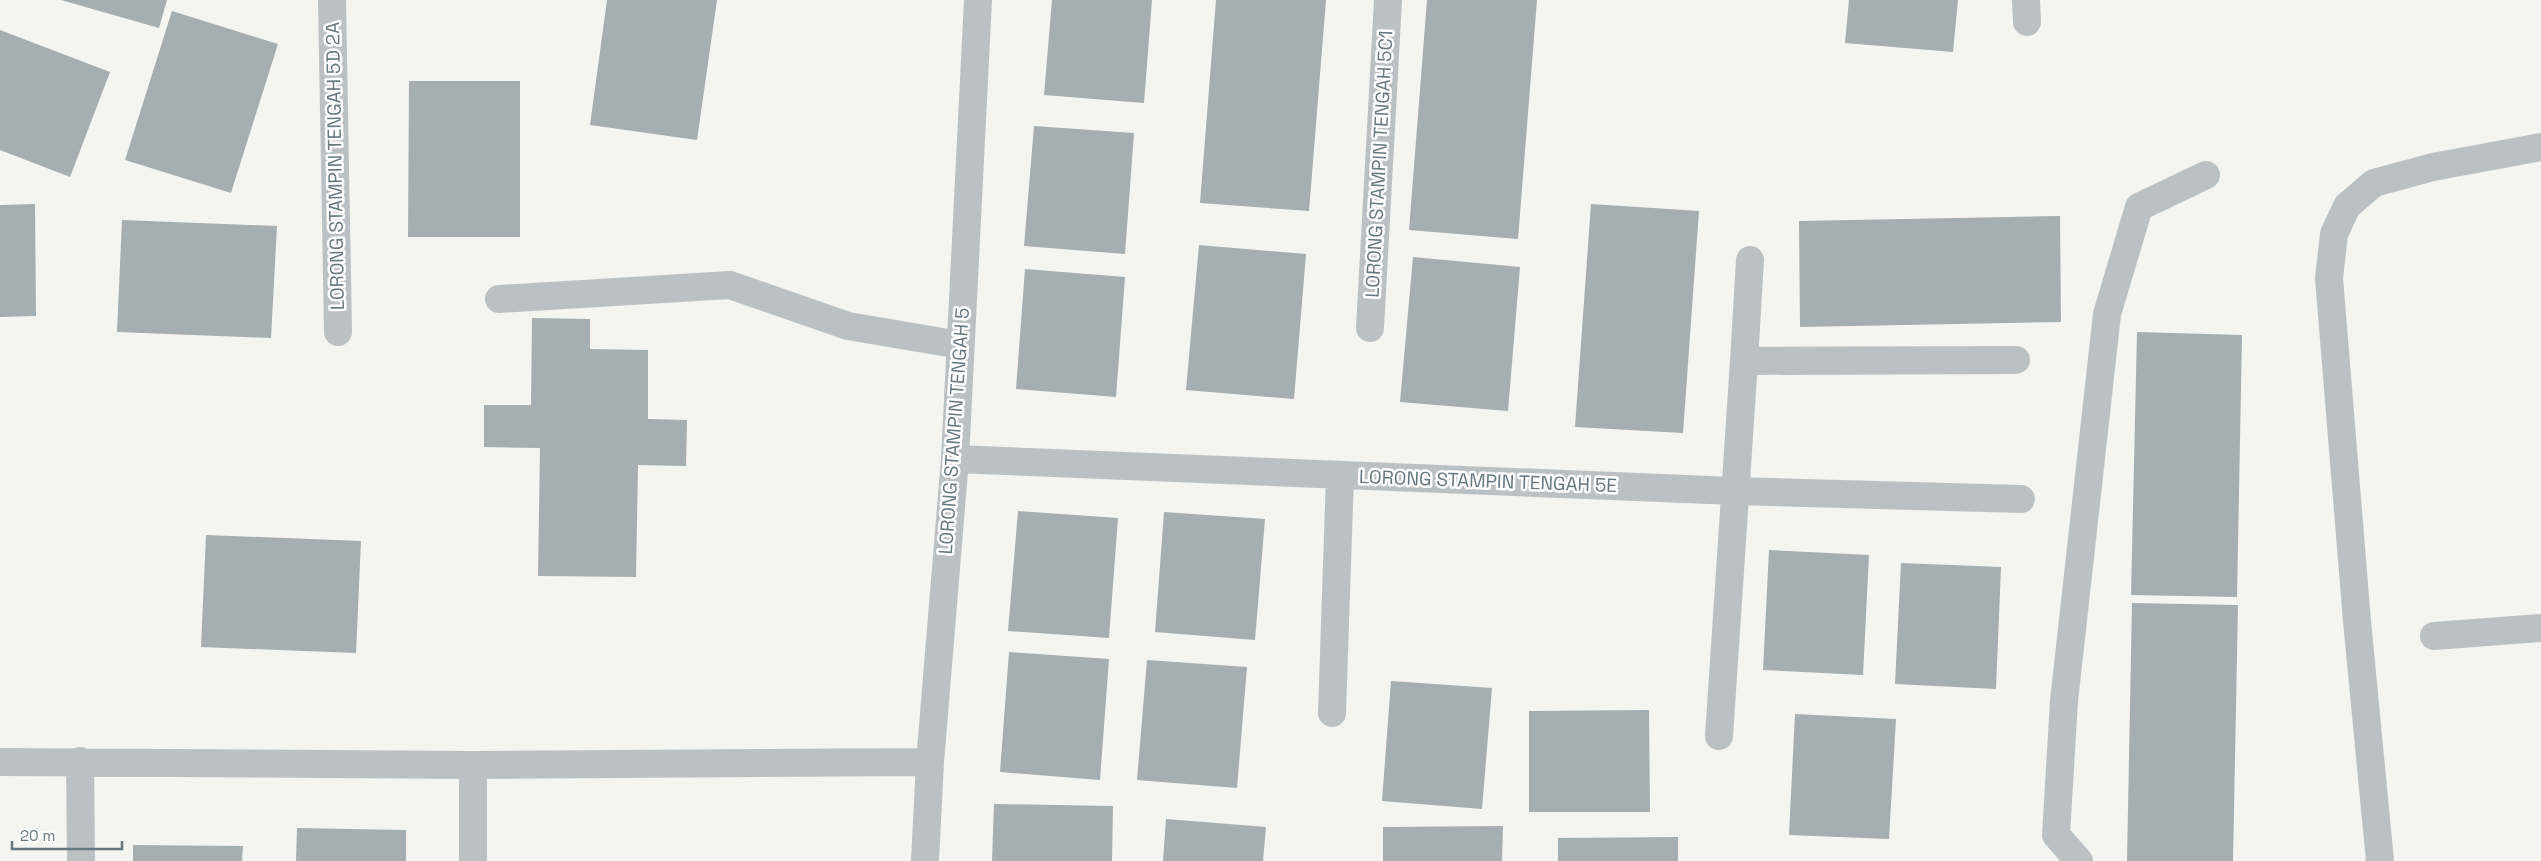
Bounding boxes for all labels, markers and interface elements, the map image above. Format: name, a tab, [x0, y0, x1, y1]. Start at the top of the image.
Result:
street label: LORONG STAMPIN TENGAH 5D 2A	[320, 22, 350, 310]
street label: LORONG STAMPIN TENGAH 5C1	[1360, 30, 1398, 298]
street label: LORONG STAMPIN TENGAH 5	[933, 307, 975, 555]
street label: LORONG STAMPIN TENGAH 5E	[1359, 464, 1617, 498]
scale bar	[12, 818, 122, 850]
text: 20 m	[20, 826, 55, 845]

